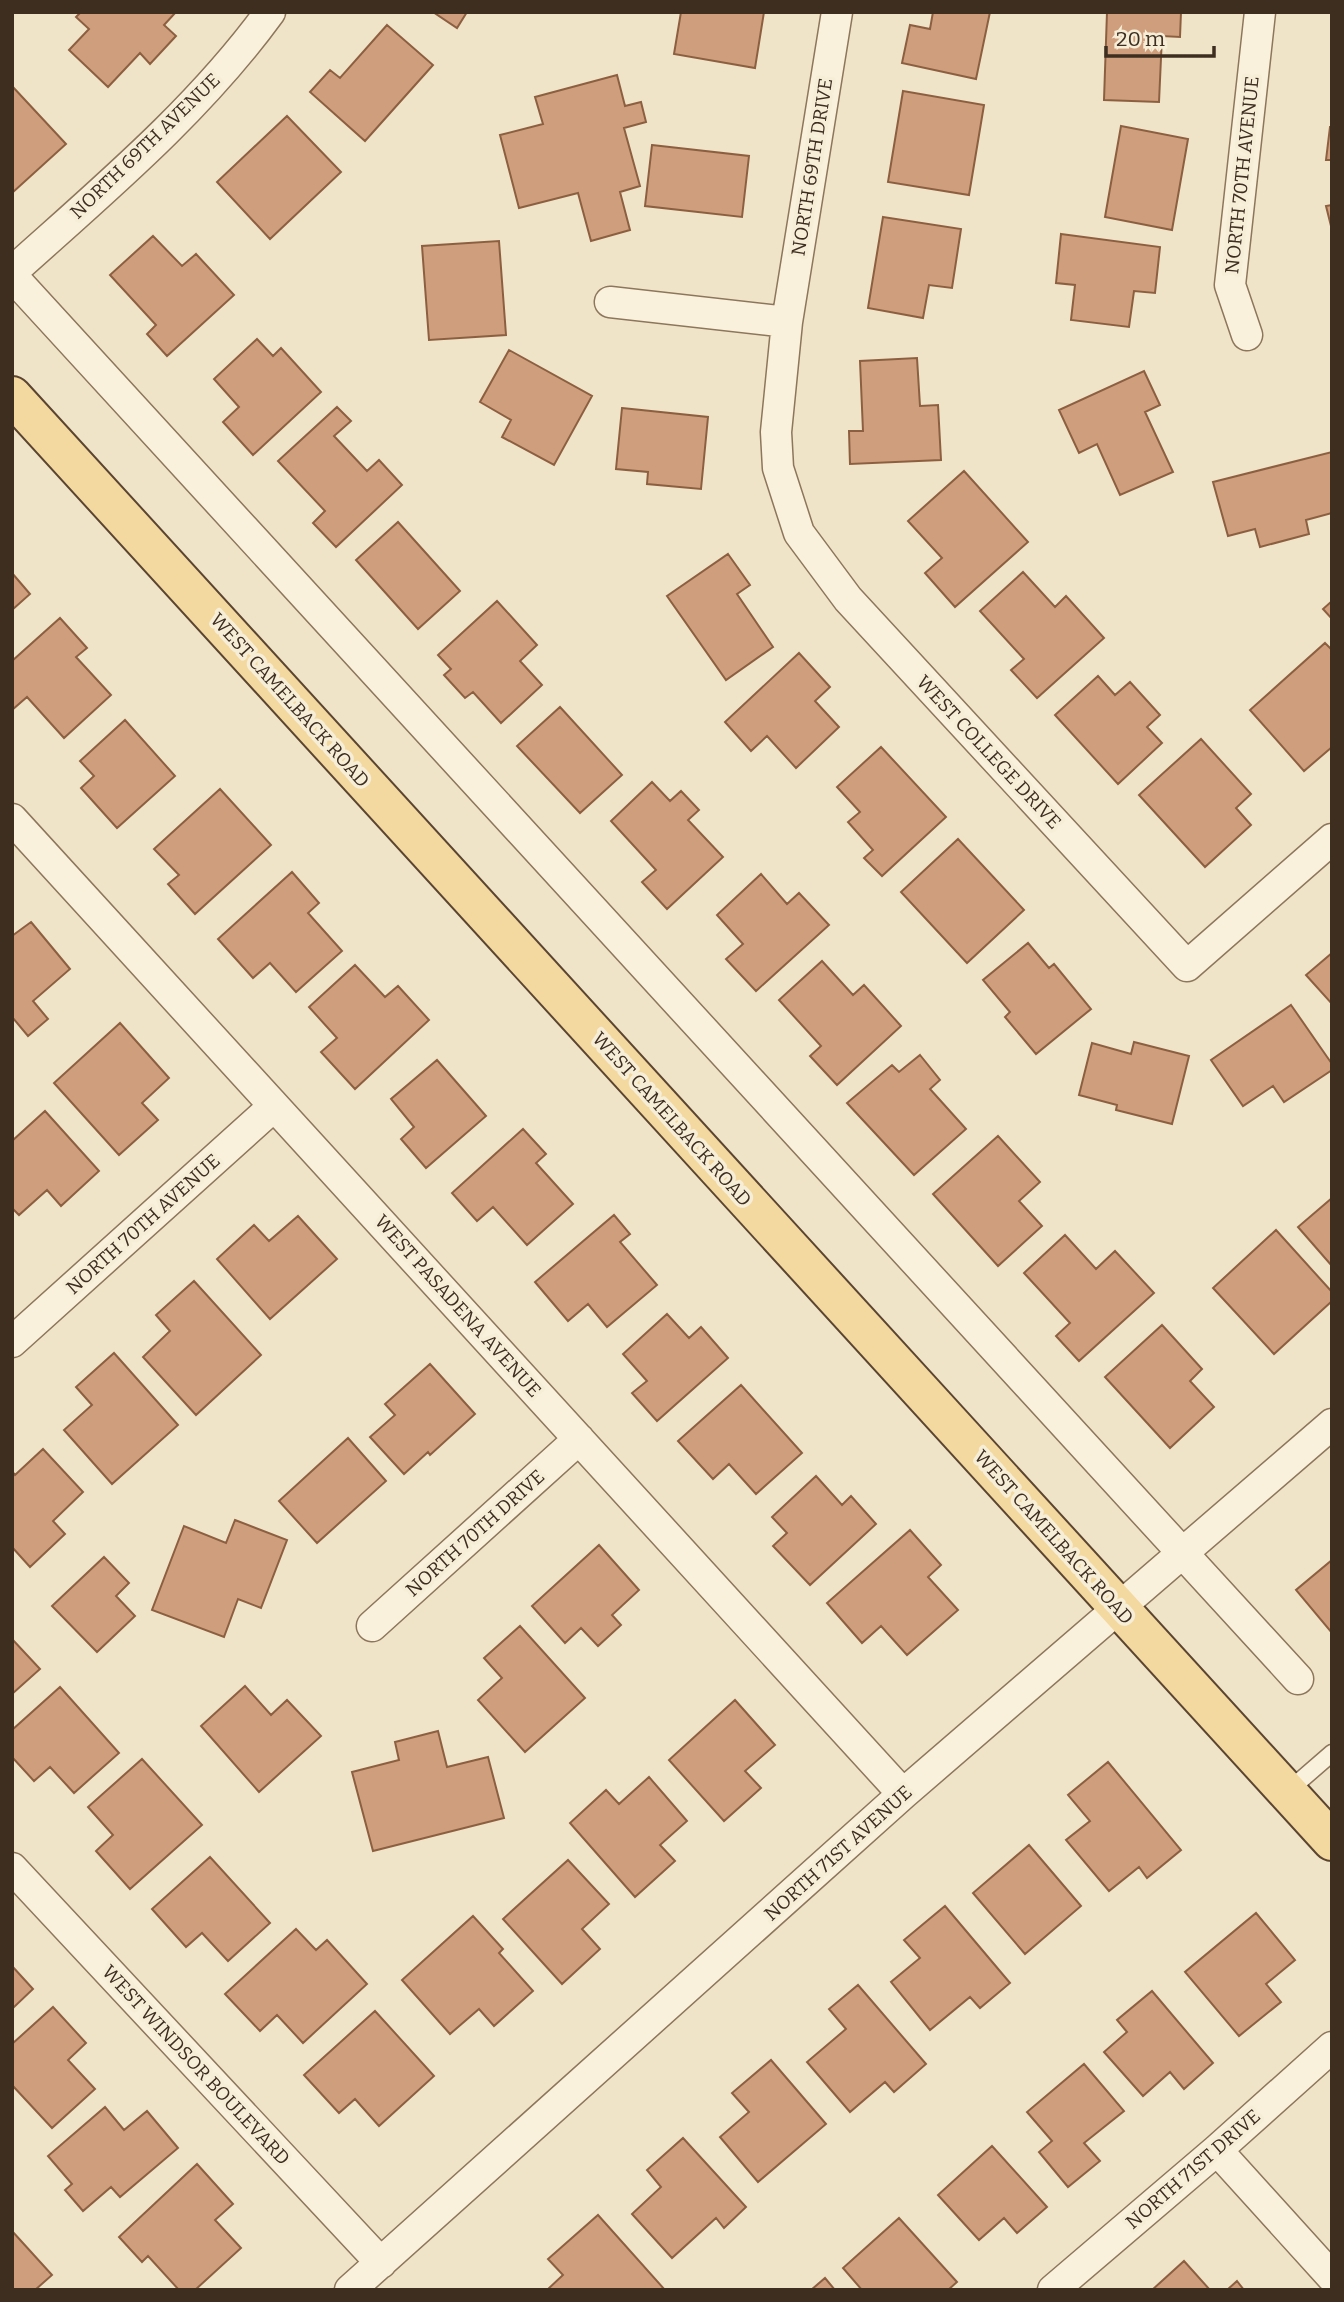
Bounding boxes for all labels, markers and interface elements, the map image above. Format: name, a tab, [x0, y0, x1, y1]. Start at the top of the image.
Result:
scale bar	[1106, 14, 1214, 58]
text: 20 m	[1116, 26, 1165, 52]
street label: NORTH 69TH AVENUE	[65, 68, 225, 224]
street label: NORTH 70TH AVENUE	[1220, 75, 1264, 275]
street label: NORTH 69TH DRIVE	[787, 77, 837, 257]
street label: WEST CAMELBACK ROAD	[206, 608, 374, 792]
street label: WEST COLLEGE DRIVE	[912, 671, 1066, 833]
street label: WEST CAMELBACK ROAD	[588, 1027, 756, 1211]
street label: NORTH 70TH AVENUE	[61, 1149, 225, 1299]
street label: WEST PASADENA AVENUE	[370, 1210, 546, 1402]
street label: WEST CAMELBACK ROAD	[970, 1445, 1138, 1629]
street label: NORTH 70TH DRIVE	[401, 1465, 549, 1601]
street label: NORTH 71ST AVENUE	[759, 1781, 917, 1925]
street label: WEST WINDSOR BOULEVARD	[97, 1960, 295, 2170]
street label: NORTH 71ST DRIVE	[1121, 2104, 1265, 2234]

